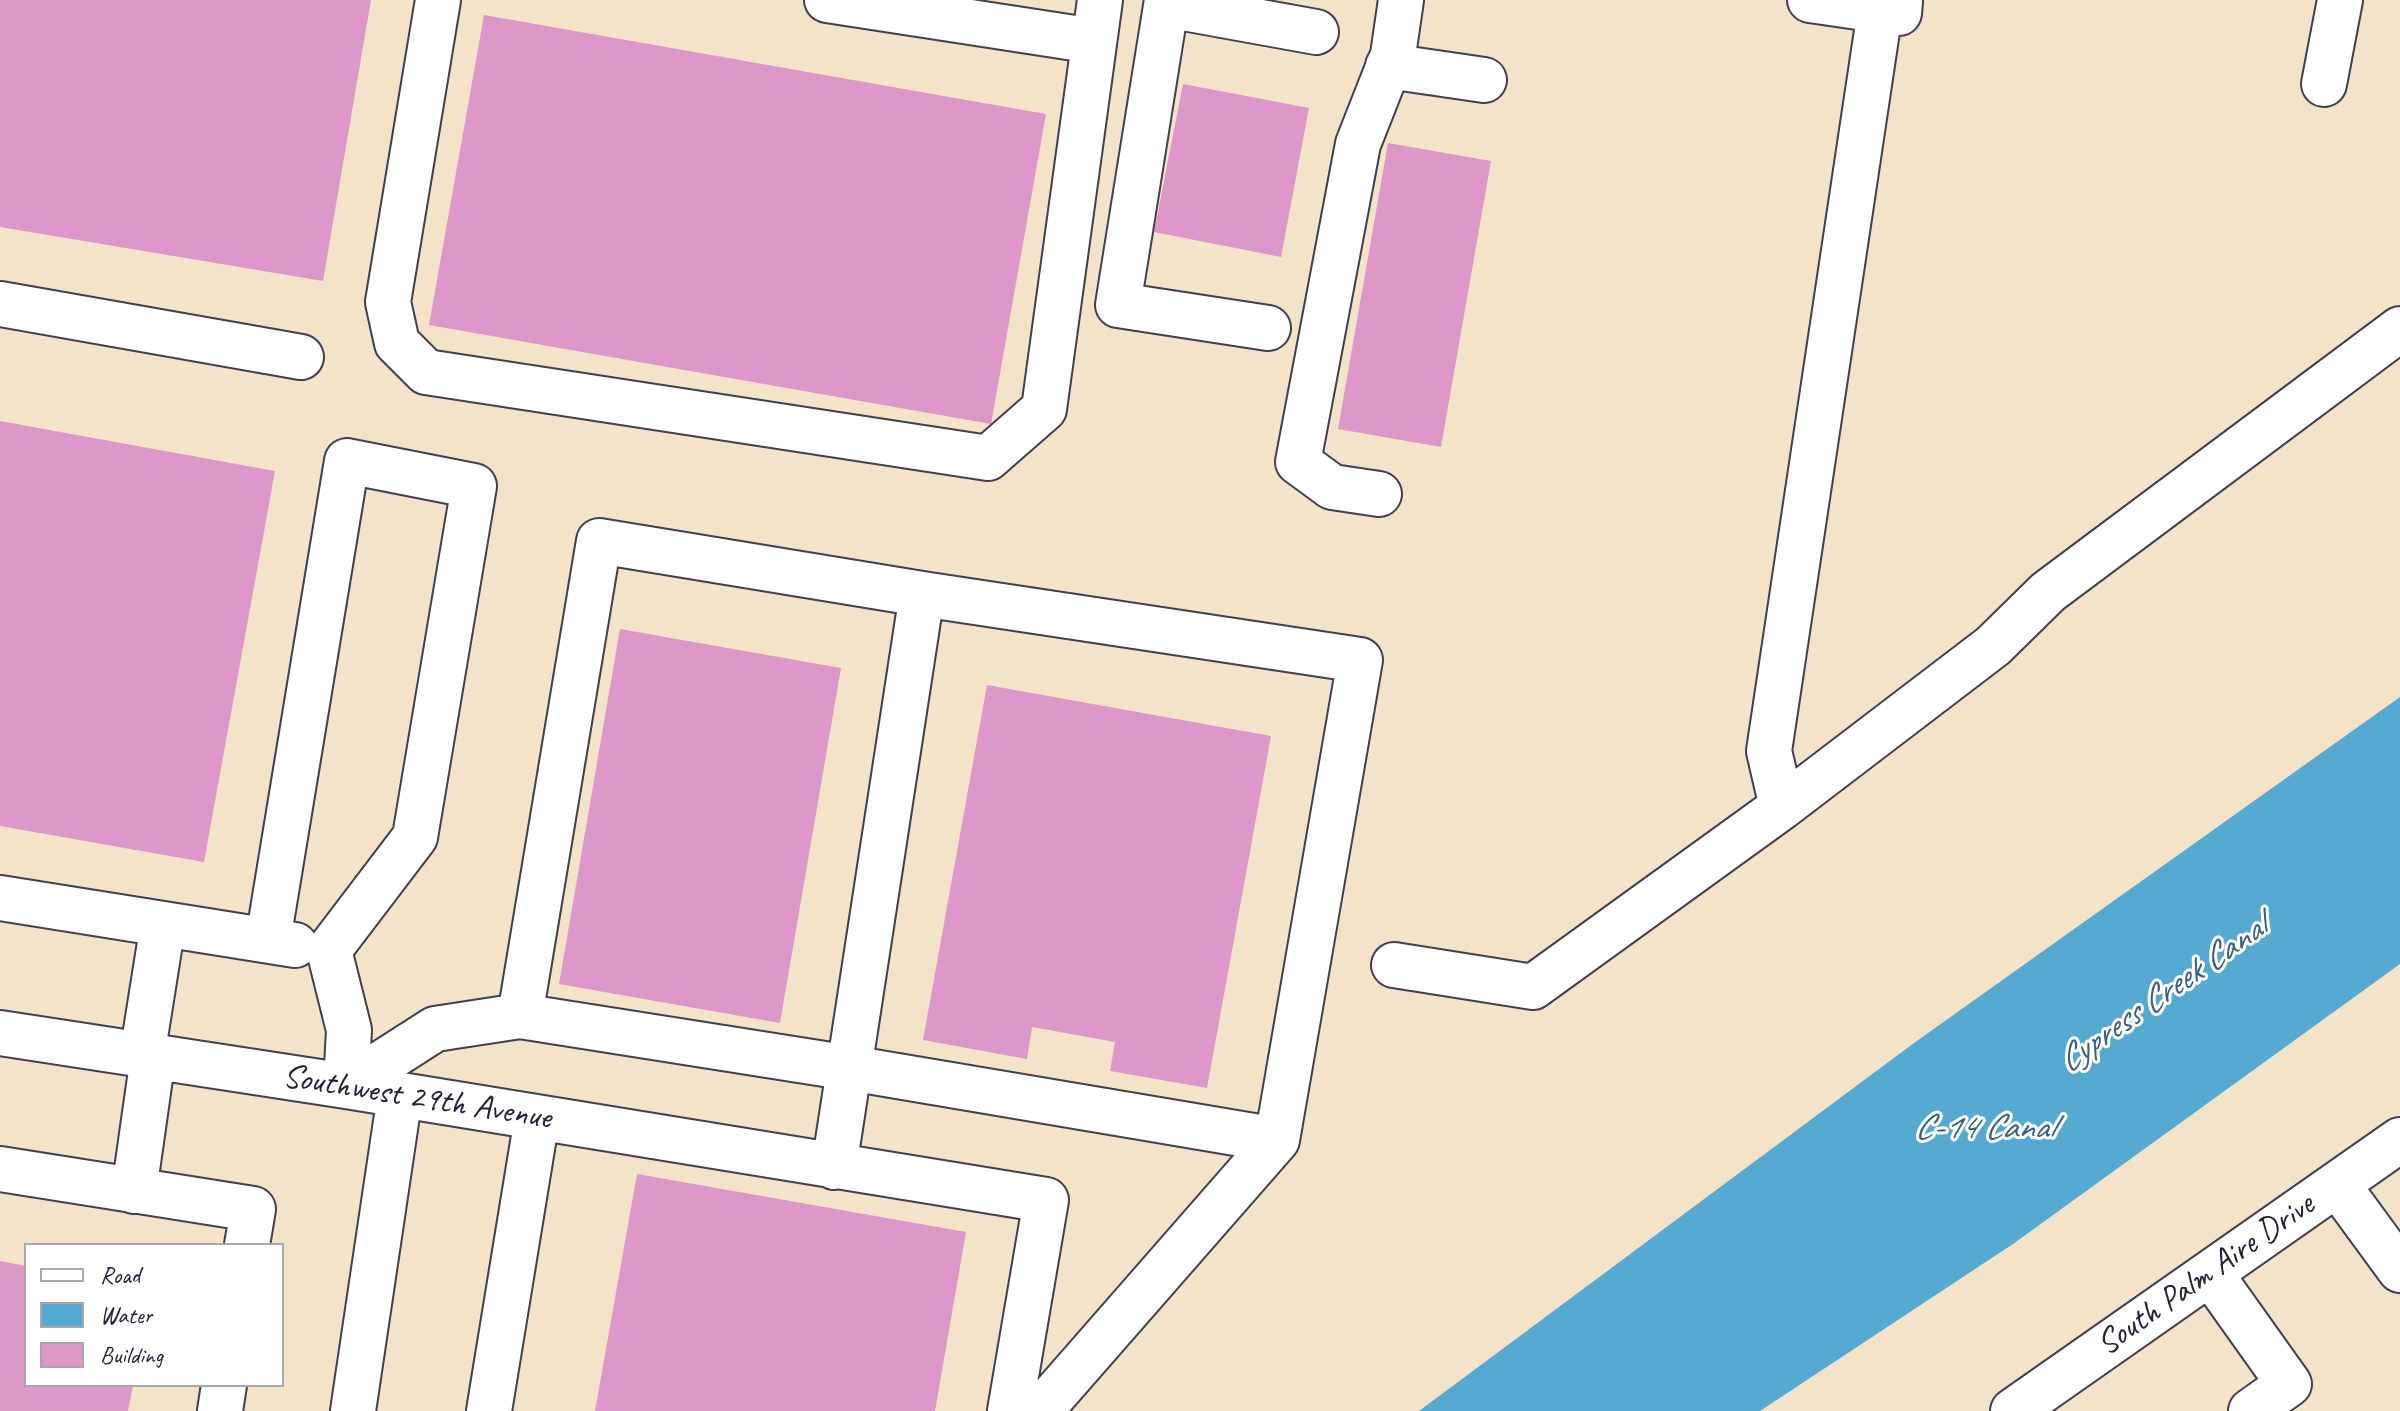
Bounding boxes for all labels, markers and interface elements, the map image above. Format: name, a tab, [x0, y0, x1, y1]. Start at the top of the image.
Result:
water label: Cypress Creek Canal	[2050, 907, 2276, 1083]
street label: Southwest 29th Avenue	[280, 1057, 554, 1139]
water label: C-14 Canal	[1914, 1107, 2054, 1151]
street label: South Palm Aire Drive	[2090, 1185, 2322, 1365]
legend	[24, 1243, 284, 1387]
text: Road	[100, 1260, 140, 1290]
text: Water	[100, 1300, 152, 1330]
text: Building	[100, 1340, 163, 1370]

